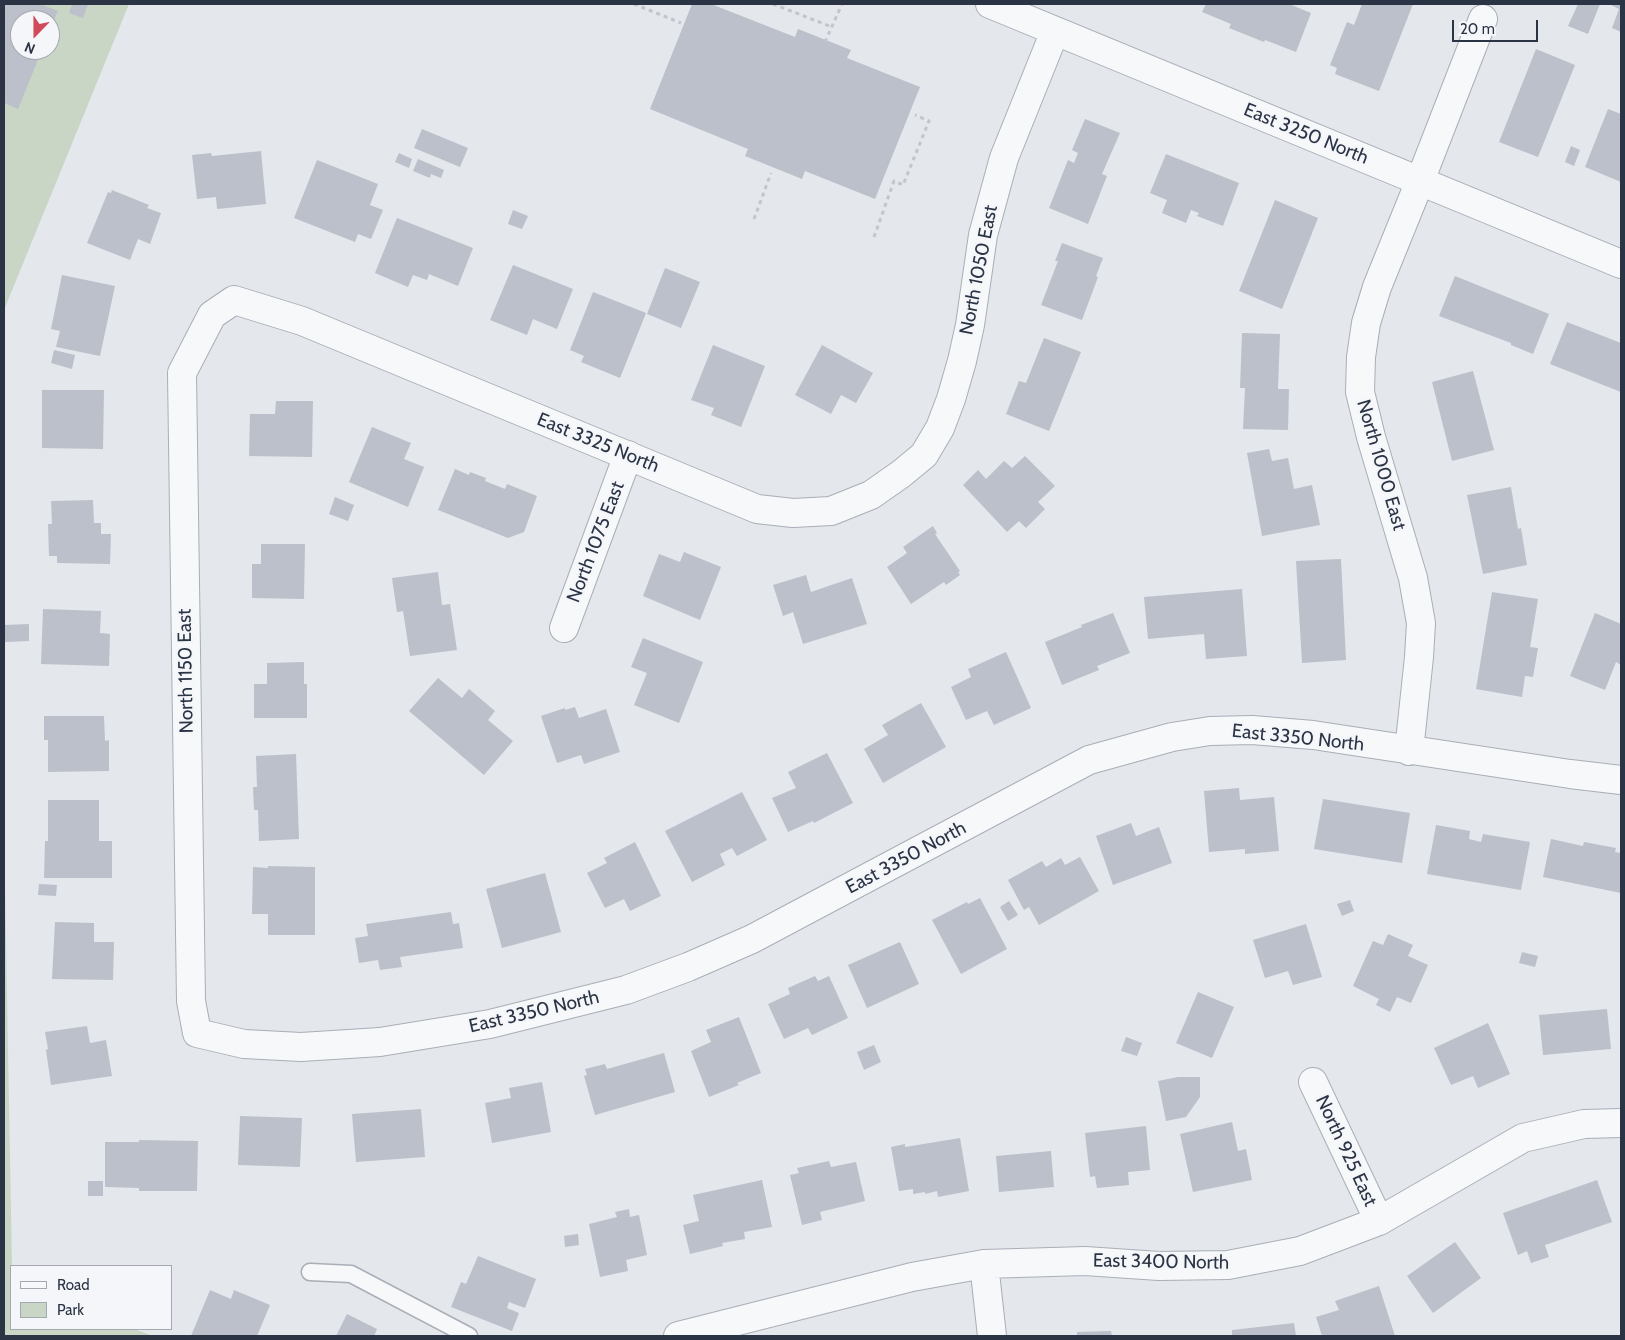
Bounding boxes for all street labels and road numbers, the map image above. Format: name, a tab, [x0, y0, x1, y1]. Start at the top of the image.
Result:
street label: East 3250 North	[1240, 99, 1372, 169]
street label: North 1050 East	[955, 203, 1003, 337]
street label: North 1000 East	[1351, 397, 1411, 533]
street label: East 3325 North	[534, 408, 662, 478]
street label: North 1075 East	[562, 478, 630, 606]
street label: North 1150 East	[174, 608, 198, 734]
street label: East 3350 North	[1231, 720, 1365, 756]
street label: East 3350 North	[842, 817, 970, 899]
street label: East 3350 North	[467, 986, 601, 1038]
street label: North 925 East	[1310, 1092, 1382, 1210]
street label: East 3400 North	[1093, 1249, 1229, 1275]

